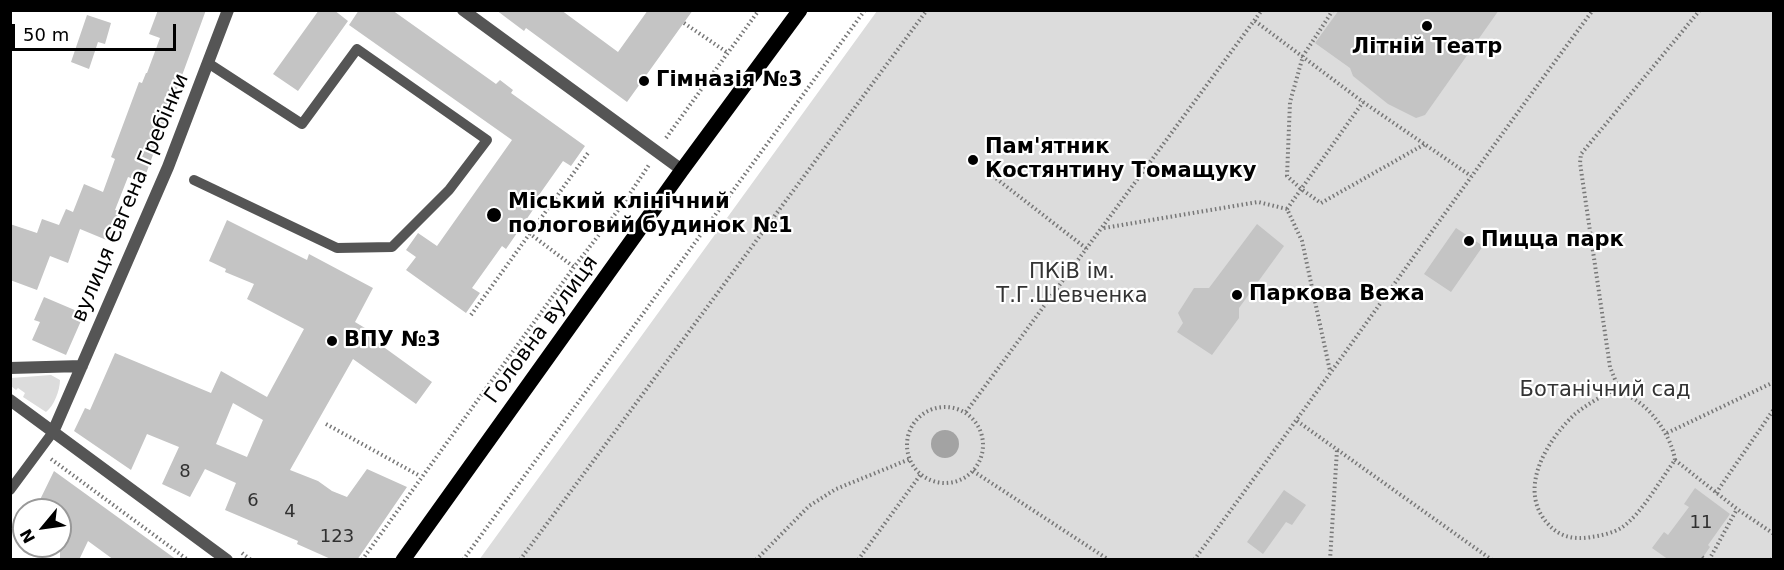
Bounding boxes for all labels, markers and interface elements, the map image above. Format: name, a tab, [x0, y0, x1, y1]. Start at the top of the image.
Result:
scale bar	[15, 12, 178, 50]
marker: Літній Театр	[1420, 19, 1434, 33]
text: 50 m	[23, 24, 69, 45]
place label: Літній Театр	[1352, 35, 1502, 61]
place label: Гімназія №3	[656, 68, 802, 94]
street label: вулиця Євгена Гребінки	[67, 70, 195, 326]
marker: Гімназія №3	[637, 74, 651, 88]
place label: Пам'ятник Костянтину Томащуку	[985, 135, 1257, 185]
marker: Пам'ятник Костянтину Томащуку	[966, 153, 980, 167]
place label: Міський клінічний пологовий будинок №1	[508, 190, 793, 240]
marker: Міський клінічний пологовий будинок №1	[485, 206, 503, 224]
place label: Пицца парк	[1481, 228, 1624, 254]
marker: Пицца парк	[1462, 234, 1476, 248]
street label: Головна вулиця	[480, 251, 604, 409]
park label: ПКіВ ім. Т.Г.Шевченка	[996, 260, 1148, 310]
place label: Паркова Вежа	[1249, 282, 1425, 308]
marker: Паркова Вежа	[1230, 288, 1244, 302]
place label: ВПУ №3	[344, 328, 441, 354]
marker: ВПУ №3	[325, 334, 339, 348]
park label: Ботанічний сад	[1520, 378, 1690, 404]
house number: 8	[179, 461, 191, 483]
house number: 6	[247, 490, 259, 512]
north arrow	[12, 498, 72, 558]
house number: 4	[284, 501, 296, 523]
house number: 11	[1690, 512, 1712, 534]
text: N	[16, 526, 39, 546]
house number: 123	[320, 526, 354, 548]

